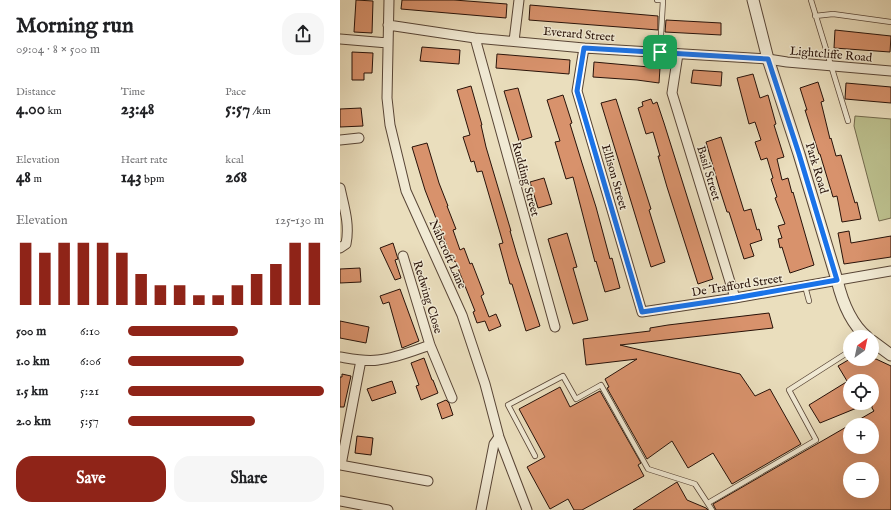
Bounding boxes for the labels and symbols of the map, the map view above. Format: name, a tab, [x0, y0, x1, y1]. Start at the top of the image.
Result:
street label: Everard Street	[543, 24, 615, 45]
pin	[643, 35, 677, 69]
street label: Lightcliffe Road	[789, 43, 873, 66]
street label: Rudding Street	[508, 140, 543, 218]
street label: Park Road	[802, 141, 832, 196]
street label: Ellison Street	[598, 143, 631, 212]
street label: Basil Street	[693, 144, 724, 202]
street label: Nabcroft Lane	[426, 217, 470, 292]
street label: Redwing Close	[409, 259, 446, 336]
street label: De Trafford Street	[690, 271, 784, 300]
north arrow	[843, 330, 879, 366]

